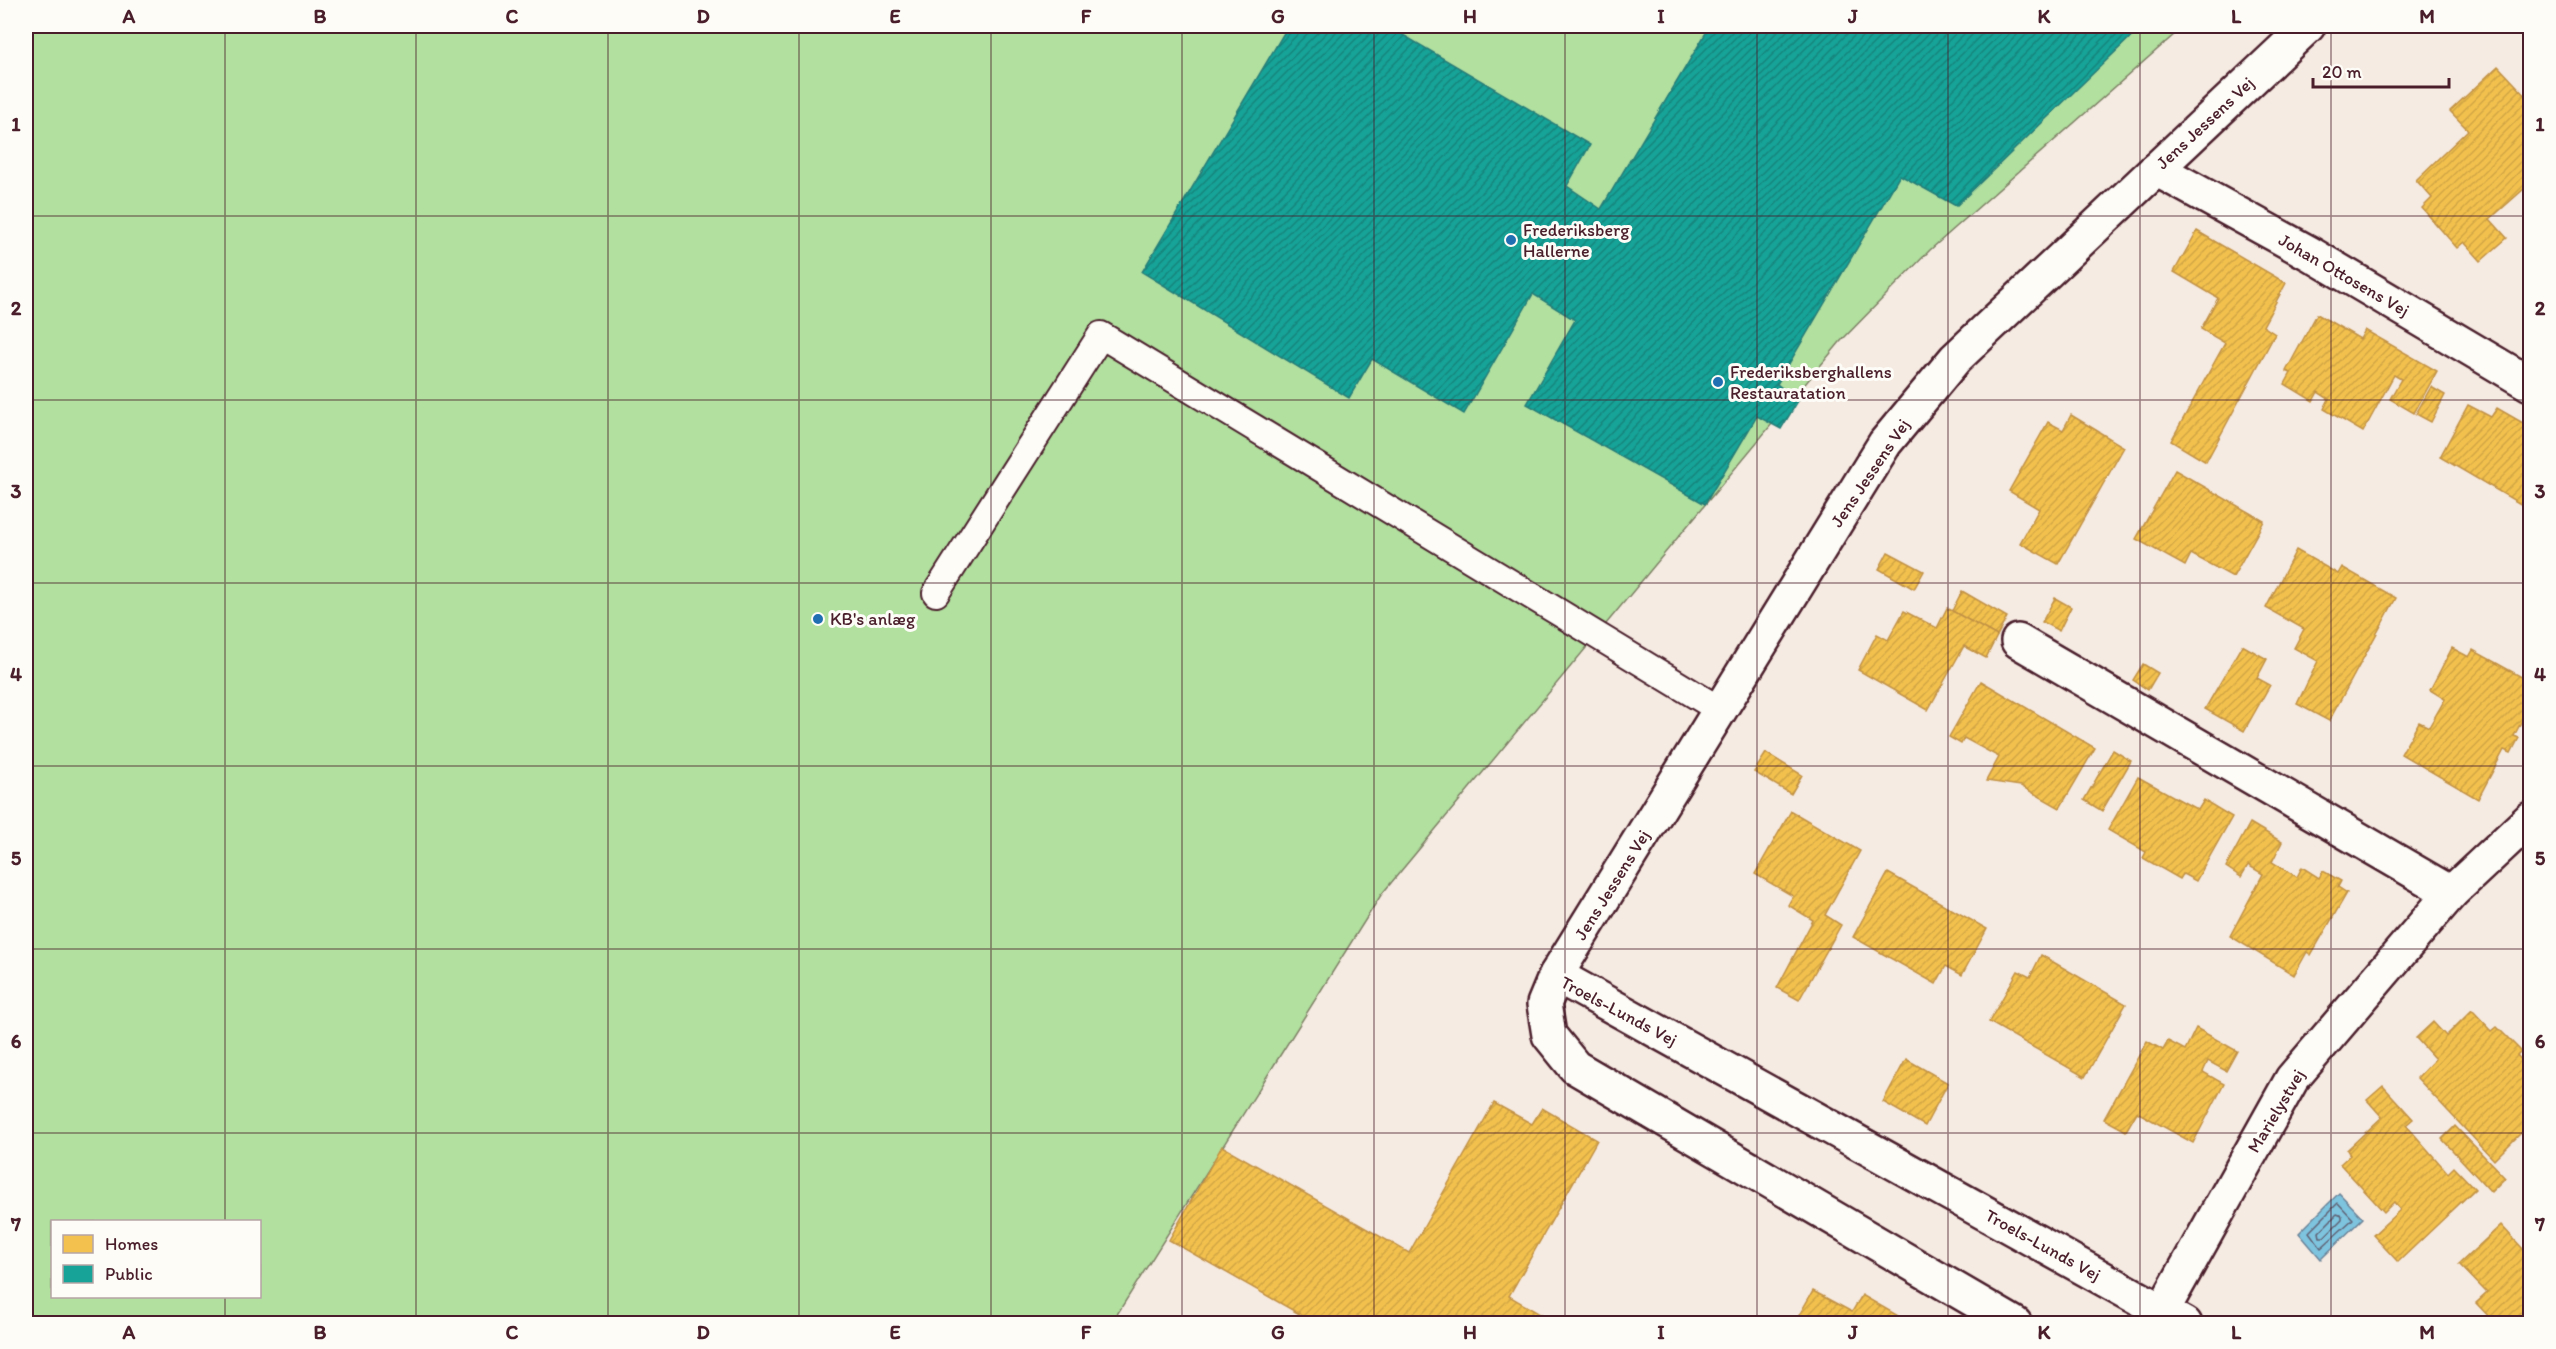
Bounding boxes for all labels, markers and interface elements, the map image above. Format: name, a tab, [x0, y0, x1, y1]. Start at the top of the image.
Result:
text: A	[122, 4, 136, 28]
text: B	[314, 4, 327, 28]
text: C	[506, 4, 519, 28]
text: D	[696, 4, 710, 28]
text: E	[889, 4, 901, 28]
text: F	[1081, 4, 1092, 28]
text: G	[1271, 4, 1285, 28]
text: H	[1463, 4, 1477, 28]
text: I	[1657, 4, 1665, 28]
text: J	[1847, 4, 1858, 28]
text: K	[2038, 4, 2052, 28]
text: L	[2231, 4, 2242, 28]
text: M	[2419, 4, 2435, 28]
scale bar	[2313, 51, 2450, 89]
text: 20 m	[2322, 61, 2362, 83]
street label: Jens Jessens Vej	[2151, 72, 2259, 174]
text: 1	[11, 112, 21, 136]
text: 1	[2535, 112, 2545, 136]
place label: Frederiksberg Hallerne	[1523, 219, 1630, 262]
street label: Johan Ottosens Vej	[2275, 229, 2413, 321]
marker: Frederiksberg Hallerne	[1504, 233, 1518, 247]
text: 2	[11, 296, 22, 320]
text: 2	[2535, 296, 2546, 320]
place label: Frederiksberghallens Restauratation	[1730, 361, 1892, 404]
marker: Frederiksberghallens Restauratation	[1711, 375, 1725, 389]
street label: Jens Jessens Vej	[1826, 415, 1914, 531]
text: 3	[11, 479, 22, 503]
text: 3	[2535, 479, 2546, 503]
place label: KB's anlæg	[830, 608, 916, 630]
marker: KB's anlæg	[811, 612, 825, 626]
text: 4	[10, 662, 22, 686]
text: 4	[2534, 662, 2546, 686]
street label: Jens Jessens Vej	[1569, 826, 1655, 944]
text: 5	[11, 846, 22, 870]
text: 5	[2535, 846, 2546, 870]
street label: Troels-Lunds Vej	[1557, 971, 1681, 1051]
text: 6	[11, 1029, 22, 1053]
text: 6	[2535, 1029, 2546, 1053]
street label: Marielystvej	[2242, 1065, 2310, 1157]
street label: Troels-Lunds Vej	[1981, 1204, 2105, 1286]
text: 7	[10, 1212, 21, 1236]
text: 7	[2534, 1212, 2545, 1236]
legend	[51, 1220, 261, 1298]
text: Homes	[105, 1233, 158, 1255]
text: Public	[105, 1263, 153, 1285]
text: A	[122, 1320, 136, 1344]
text: B	[314, 1320, 327, 1344]
text: C	[506, 1320, 519, 1344]
text: D	[696, 1320, 710, 1344]
text: E	[889, 1320, 901, 1344]
text: F	[1081, 1320, 1092, 1344]
text: G	[1271, 1320, 1285, 1344]
text: H	[1463, 1320, 1477, 1344]
text: I	[1657, 1320, 1665, 1344]
text: J	[1847, 1320, 1858, 1344]
text: K	[2038, 1320, 2052, 1344]
text: L	[2231, 1320, 2242, 1344]
text: M	[2419, 1320, 2435, 1344]

